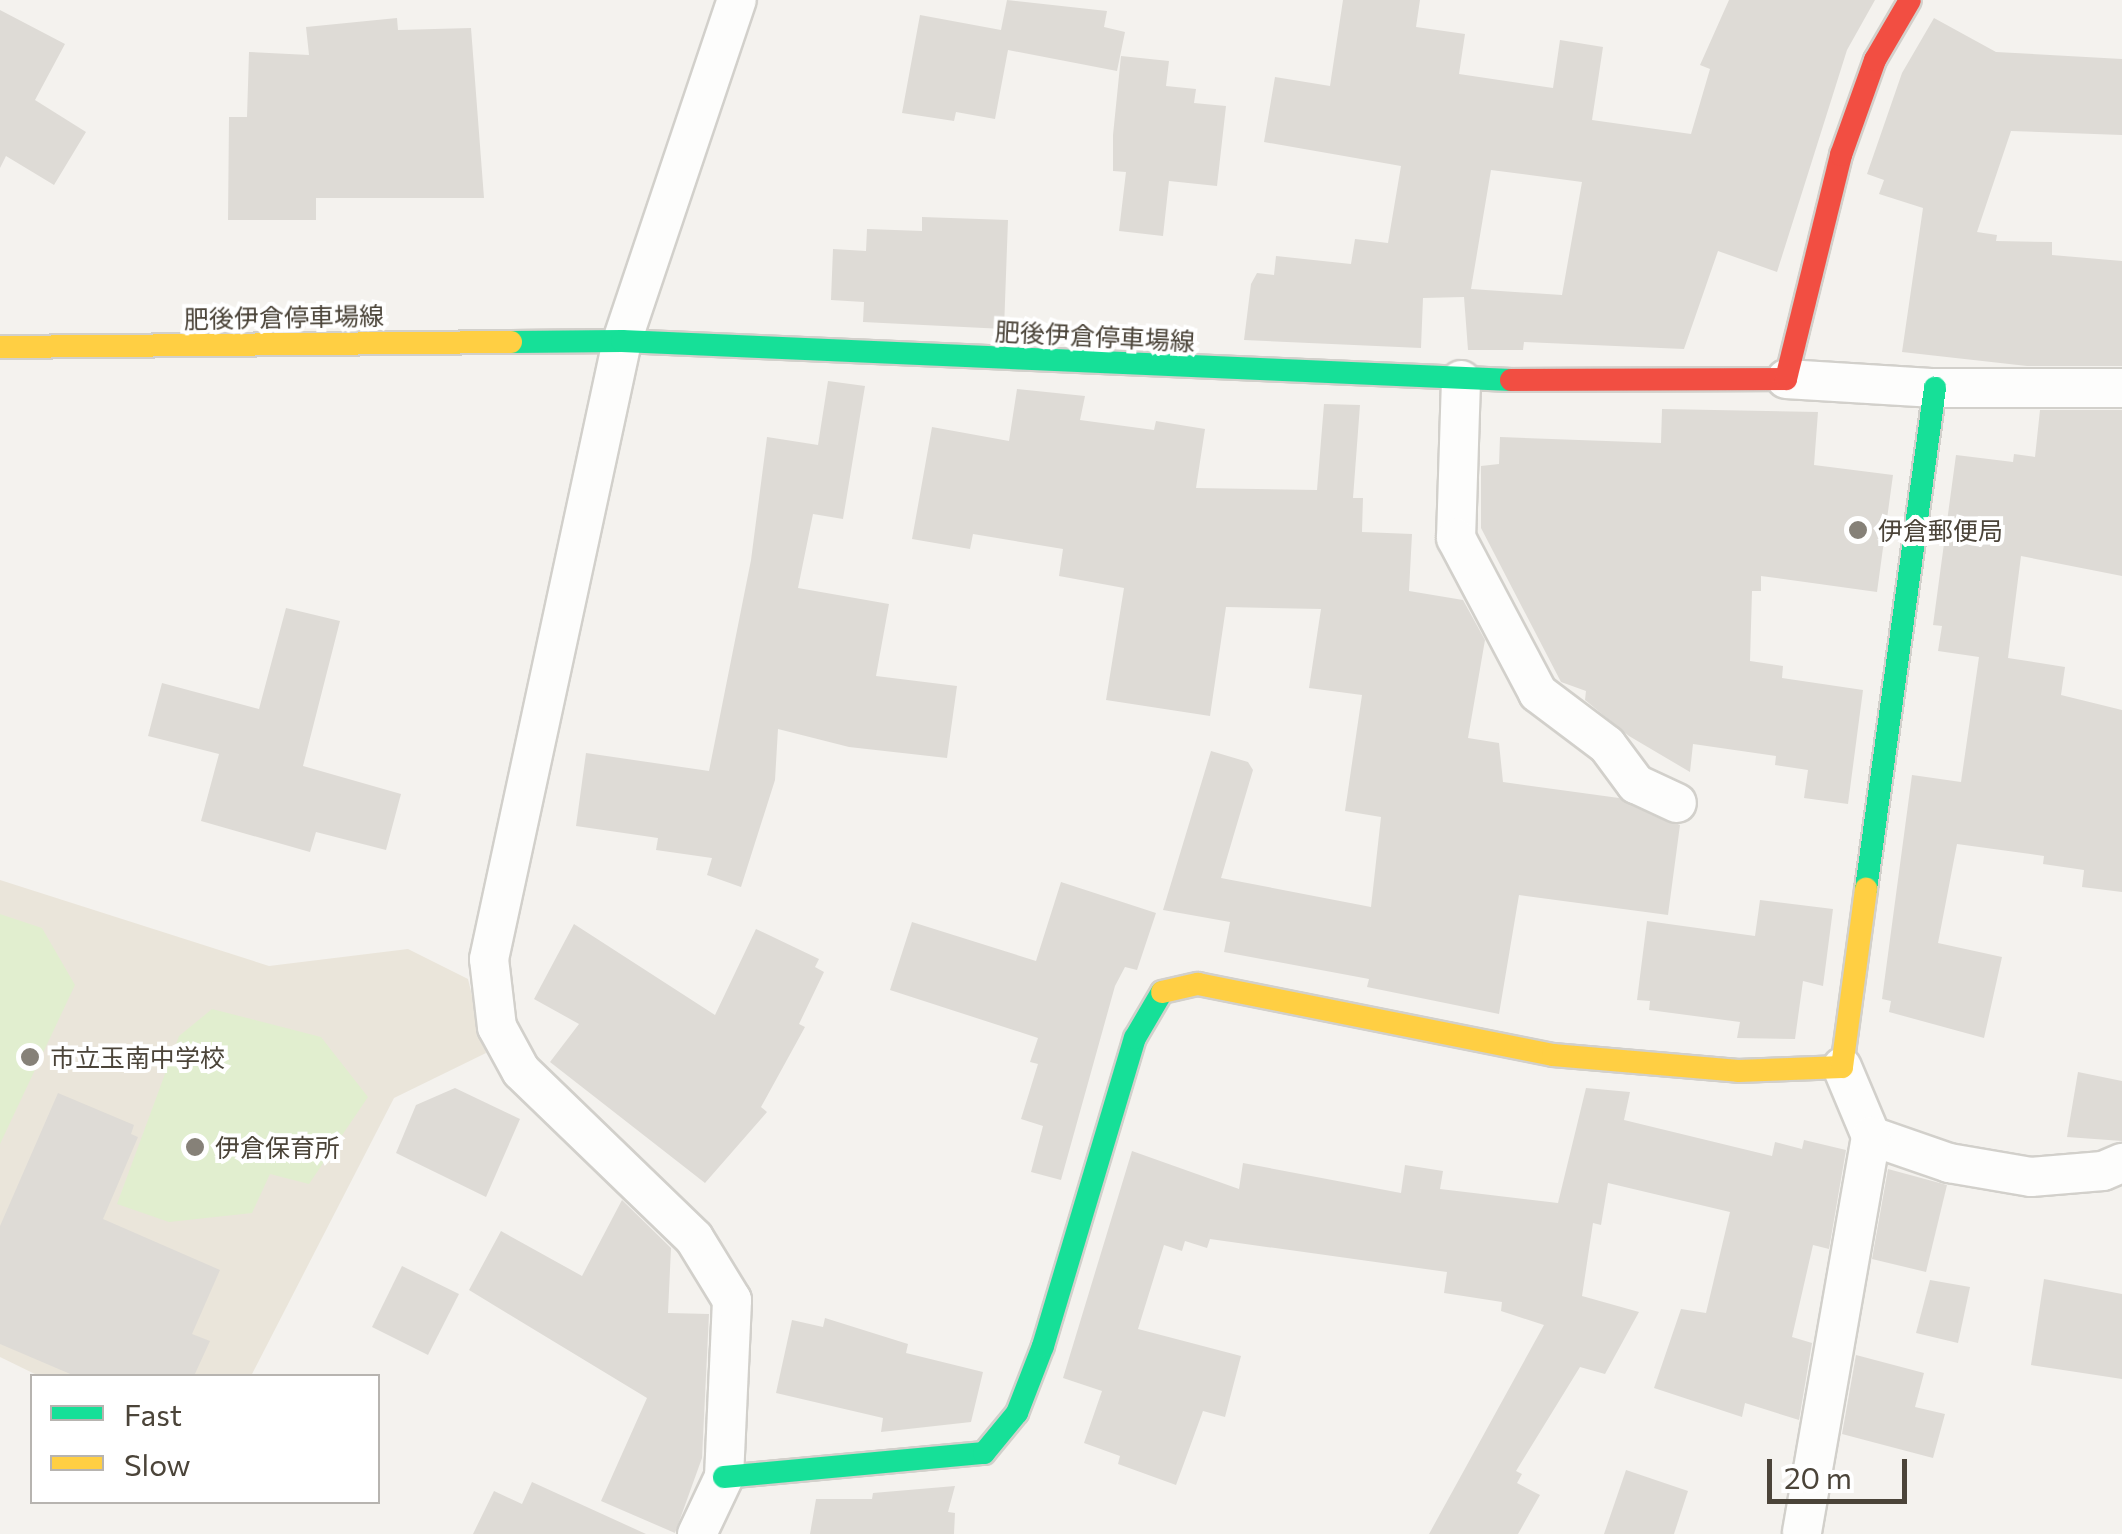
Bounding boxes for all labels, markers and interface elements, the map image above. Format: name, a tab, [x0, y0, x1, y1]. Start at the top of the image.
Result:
street label: 肥後伊倉停車場線	[184, 300, 384, 334]
street label: 肥後伊倉停車場線	[994, 316, 1196, 356]
place label: 伊倉郵便局	[1878, 515, 2003, 545]
marker: 伊倉郵便局	[1847, 519, 1869, 541]
place label: 市立玉南中学校	[50, 1042, 225, 1072]
marker: 市立玉南中学校	[19, 1046, 41, 1068]
place label: 伊倉保育所	[215, 1132, 340, 1162]
marker: 伊倉保育所	[184, 1136, 206, 1158]
legend	[30, 1374, 380, 1504]
text: Fast	[124, 1395, 182, 1432]
scale bar	[1772, 1439, 1912, 1501]
text: Slow	[124, 1445, 191, 1482]
text: 20 m	[1784, 1458, 1852, 1495]

